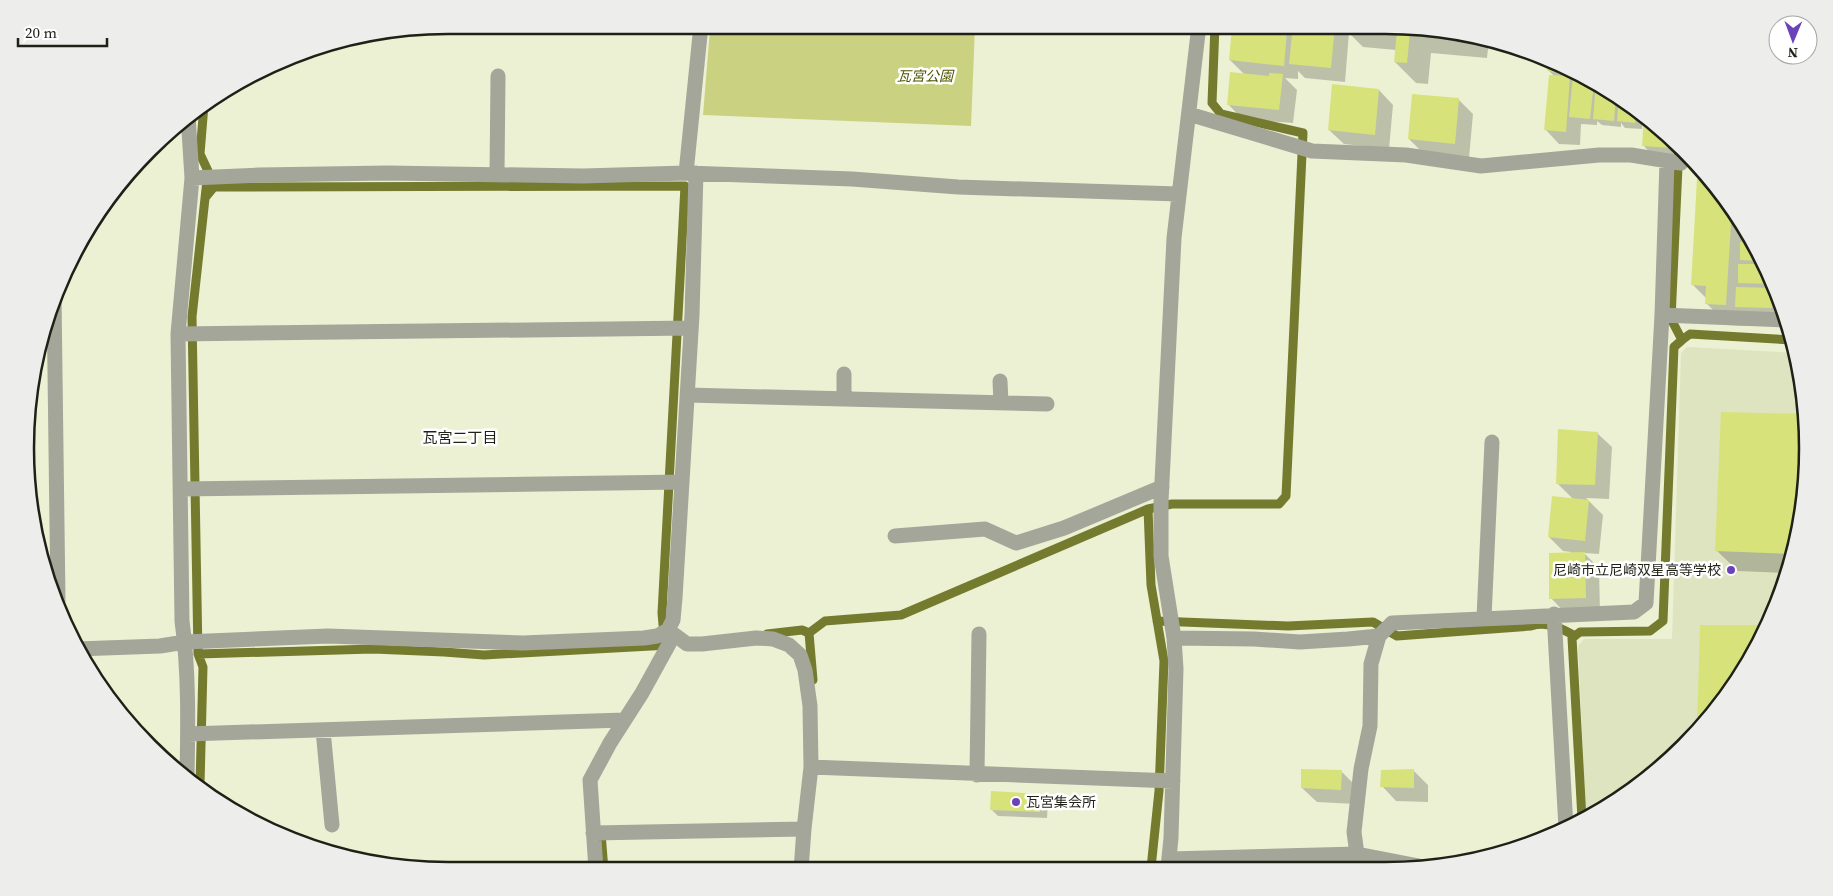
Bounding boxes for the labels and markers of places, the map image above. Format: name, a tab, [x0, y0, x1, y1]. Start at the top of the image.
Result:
place label: 尼崎市立尼崎双星高等学校	[1553, 560, 1721, 580]
marker: 尼崎市立尼崎双星高等学校	[1725, 564, 1737, 576]
place label: 瓦宮集会所	[1026, 792, 1096, 812]
marker: 瓦宮集会所	[1010, 796, 1022, 808]

